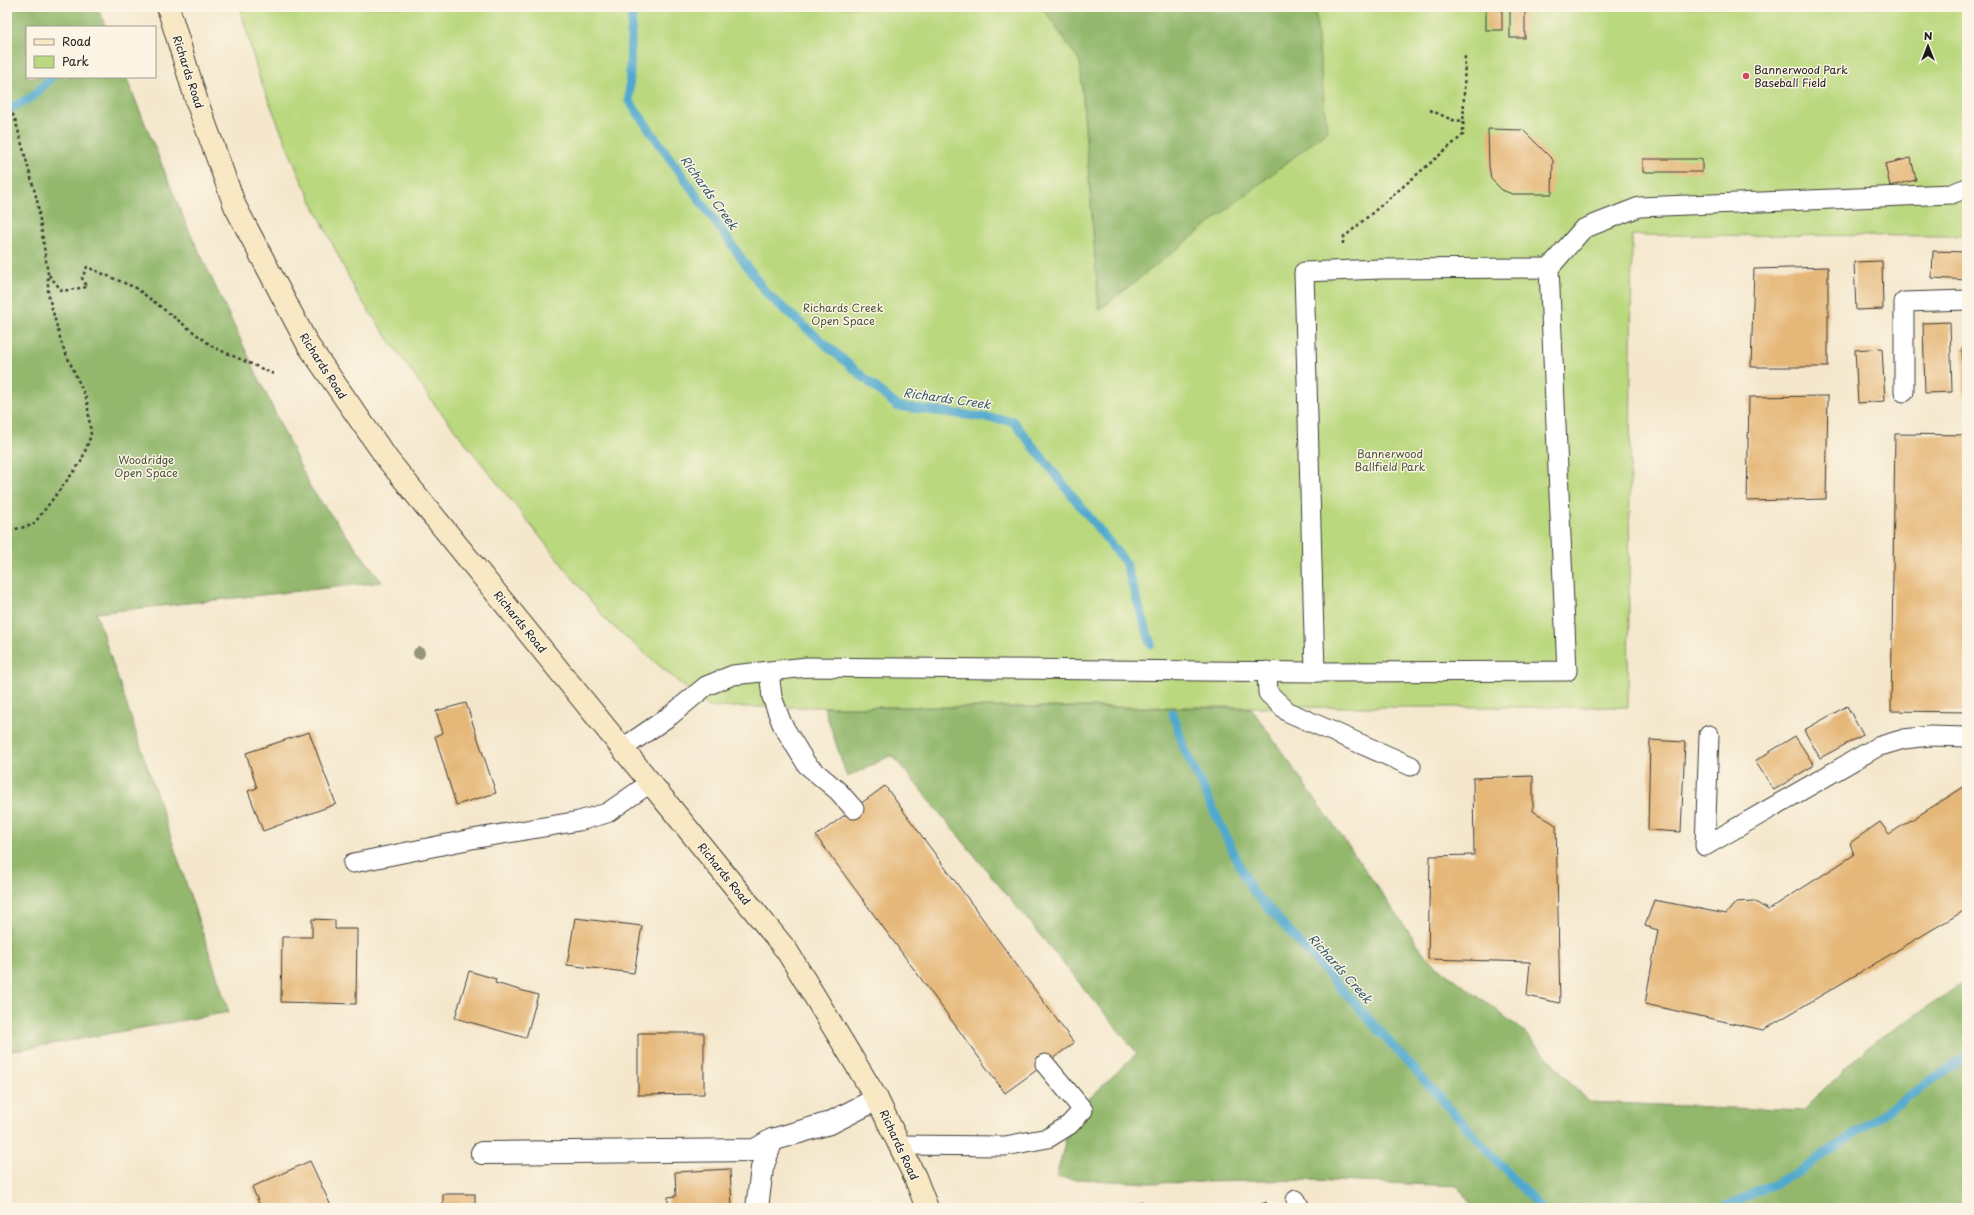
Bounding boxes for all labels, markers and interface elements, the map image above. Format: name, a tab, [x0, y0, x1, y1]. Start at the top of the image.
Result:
legend	[26, 26, 156, 78]
north arrow	[1908, 26, 1948, 66]
text: N	[1924, 27, 1933, 44]
text: Road	[62, 32, 91, 50]
street label: Richards Road	[169, 33, 208, 111]
text: Park	[62, 52, 89, 70]
place label: Bannerwood Park Baseball Field	[1754, 61, 1848, 91]
marker: Bannerwood Park Baseball Field	[1741, 71, 1751, 81]
water label: Richards Creek	[677, 152, 743, 234]
park label: Richards Creek Open Space	[803, 299, 884, 329]
street label: Richards Road	[296, 329, 351, 402]
water label: Richards Creek	[902, 383, 993, 413]
park label: Bannerwood Ballfield Park	[1354, 445, 1426, 475]
park label: Woodridge Open Space	[114, 451, 178, 481]
street label: Richards Road	[490, 587, 551, 657]
street label: Richards Road	[694, 839, 755, 909]
water label: Richards Creek	[1305, 930, 1377, 1008]
street label: Richards Road	[876, 1107, 923, 1183]

